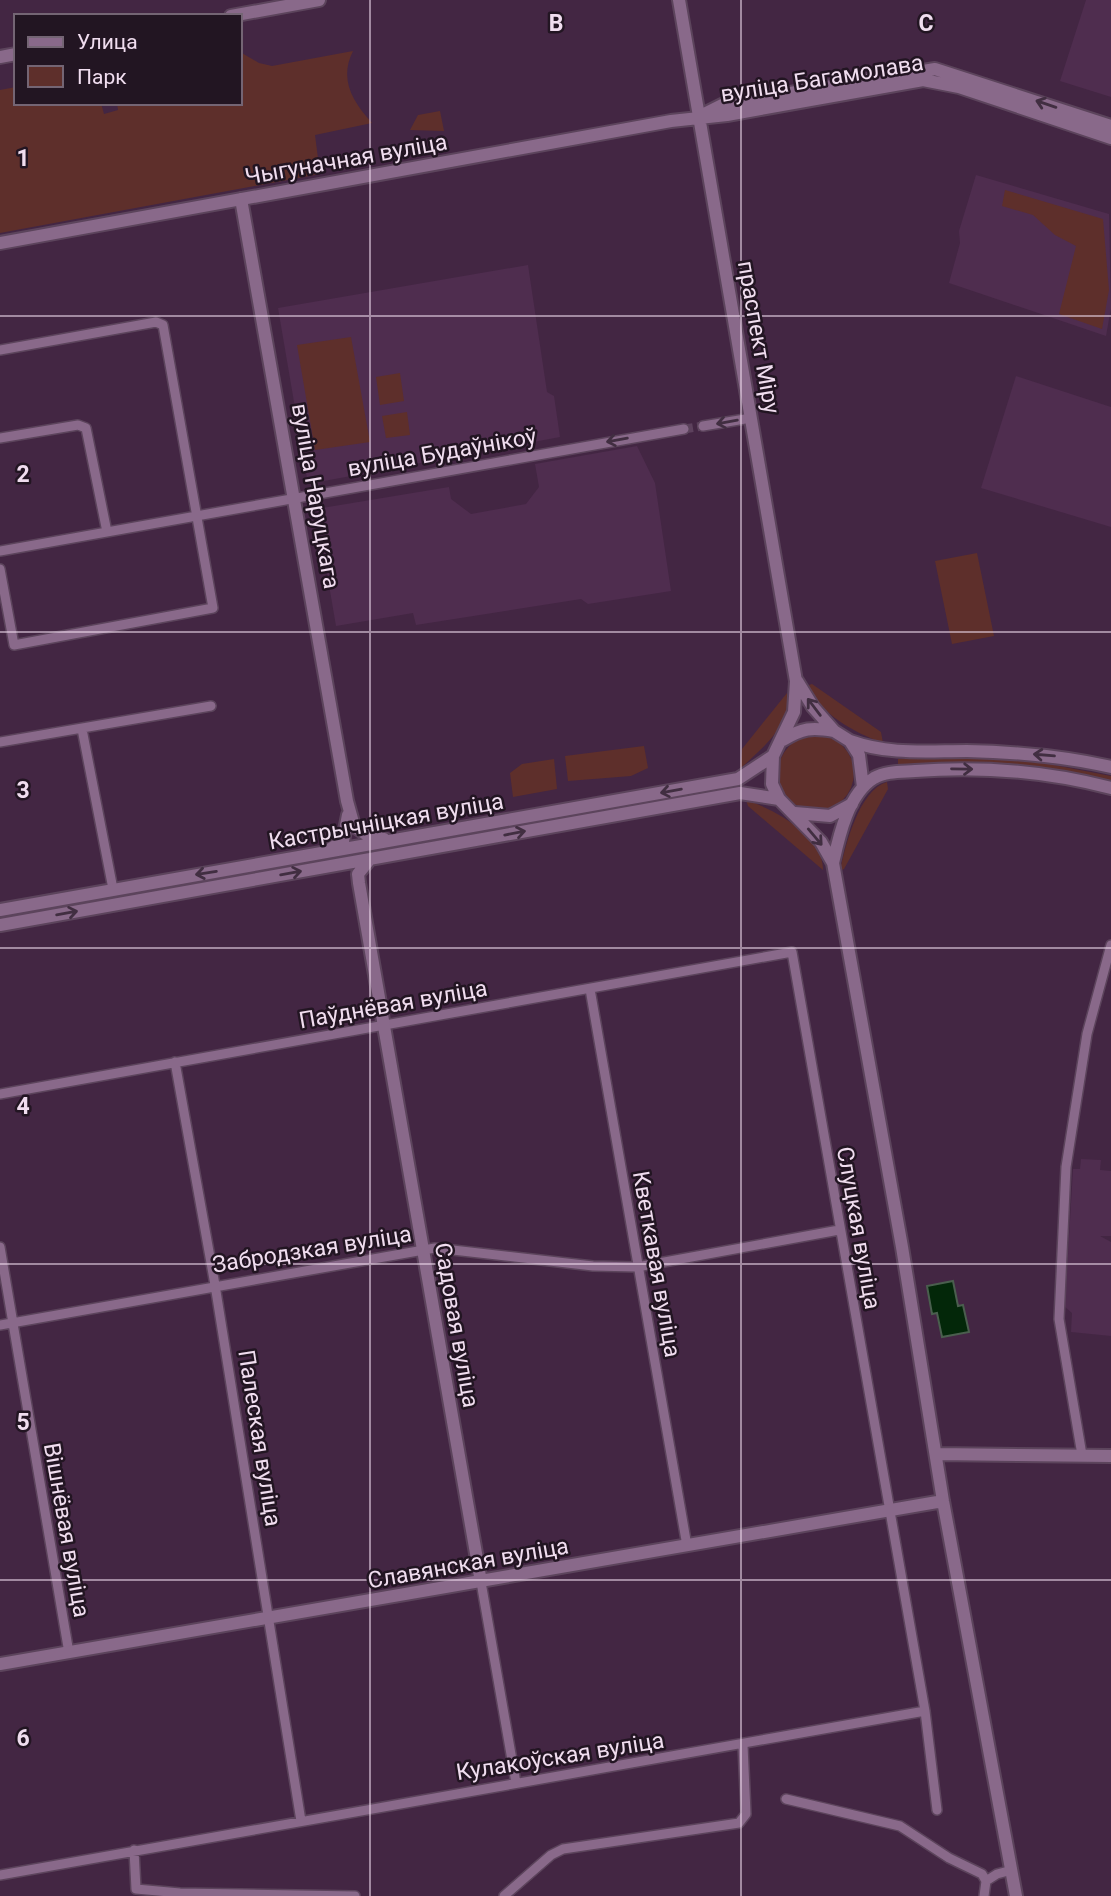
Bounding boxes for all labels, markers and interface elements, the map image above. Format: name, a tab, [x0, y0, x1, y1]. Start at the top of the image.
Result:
text: B	[549, 10, 563, 37]
text: C	[918, 10, 934, 37]
legend	[14, 14, 242, 105]
text: Улица	[77, 30, 138, 54]
street label: вуліца Багамолава	[719, 49, 925, 108]
text: Парк	[77, 65, 127, 89]
one-way arrow	[1036, 97, 1058, 109]
street label: Чыгуначная вуліца	[243, 128, 449, 191]
text: 1	[16, 145, 30, 172]
street label: праспект Міру	[732, 259, 785, 416]
street label: вуліца Наруцкага	[286, 401, 345, 591]
one-way arrow	[716, 416, 739, 429]
street label: вуліца Будаўнікоў	[346, 423, 539, 482]
one-way arrow	[606, 434, 629, 447]
text: 2	[16, 461, 30, 488]
one-way arrow	[807, 698, 821, 717]
one-way arrow	[1033, 748, 1056, 761]
one-way arrow	[950, 762, 973, 775]
text: 3	[16, 777, 30, 804]
one-way arrow	[660, 785, 683, 798]
street label: Кастрычніцкая вуліца	[267, 788, 506, 855]
one-way arrow	[503, 826, 526, 840]
one-way arrow	[808, 827, 823, 845]
one-way arrow	[279, 866, 302, 879]
one-way arrow	[195, 867, 217, 880]
one-way arrow	[55, 906, 78, 919]
street label: Паўднёвая вуліца	[297, 975, 489, 1034]
text: 4	[16, 1093, 30, 1120]
street label: Слуцкая вуліца	[831, 1145, 886, 1311]
street label: Кветкавая вуліца	[627, 1169, 686, 1359]
street label: Забродзкая вуліца	[211, 1220, 414, 1279]
street label: Садовая вуліца	[429, 1241, 484, 1410]
street label: Палеская вуліца	[232, 1348, 287, 1528]
text: 5	[16, 1409, 30, 1436]
street label: Вішнёвая вуліца	[38, 1441, 95, 1619]
street label: Славянская вуліца	[365, 1533, 571, 1594]
text: 6	[16, 1725, 30, 1752]
street label: Кулакоўская вуліца	[454, 1727, 666, 1786]

